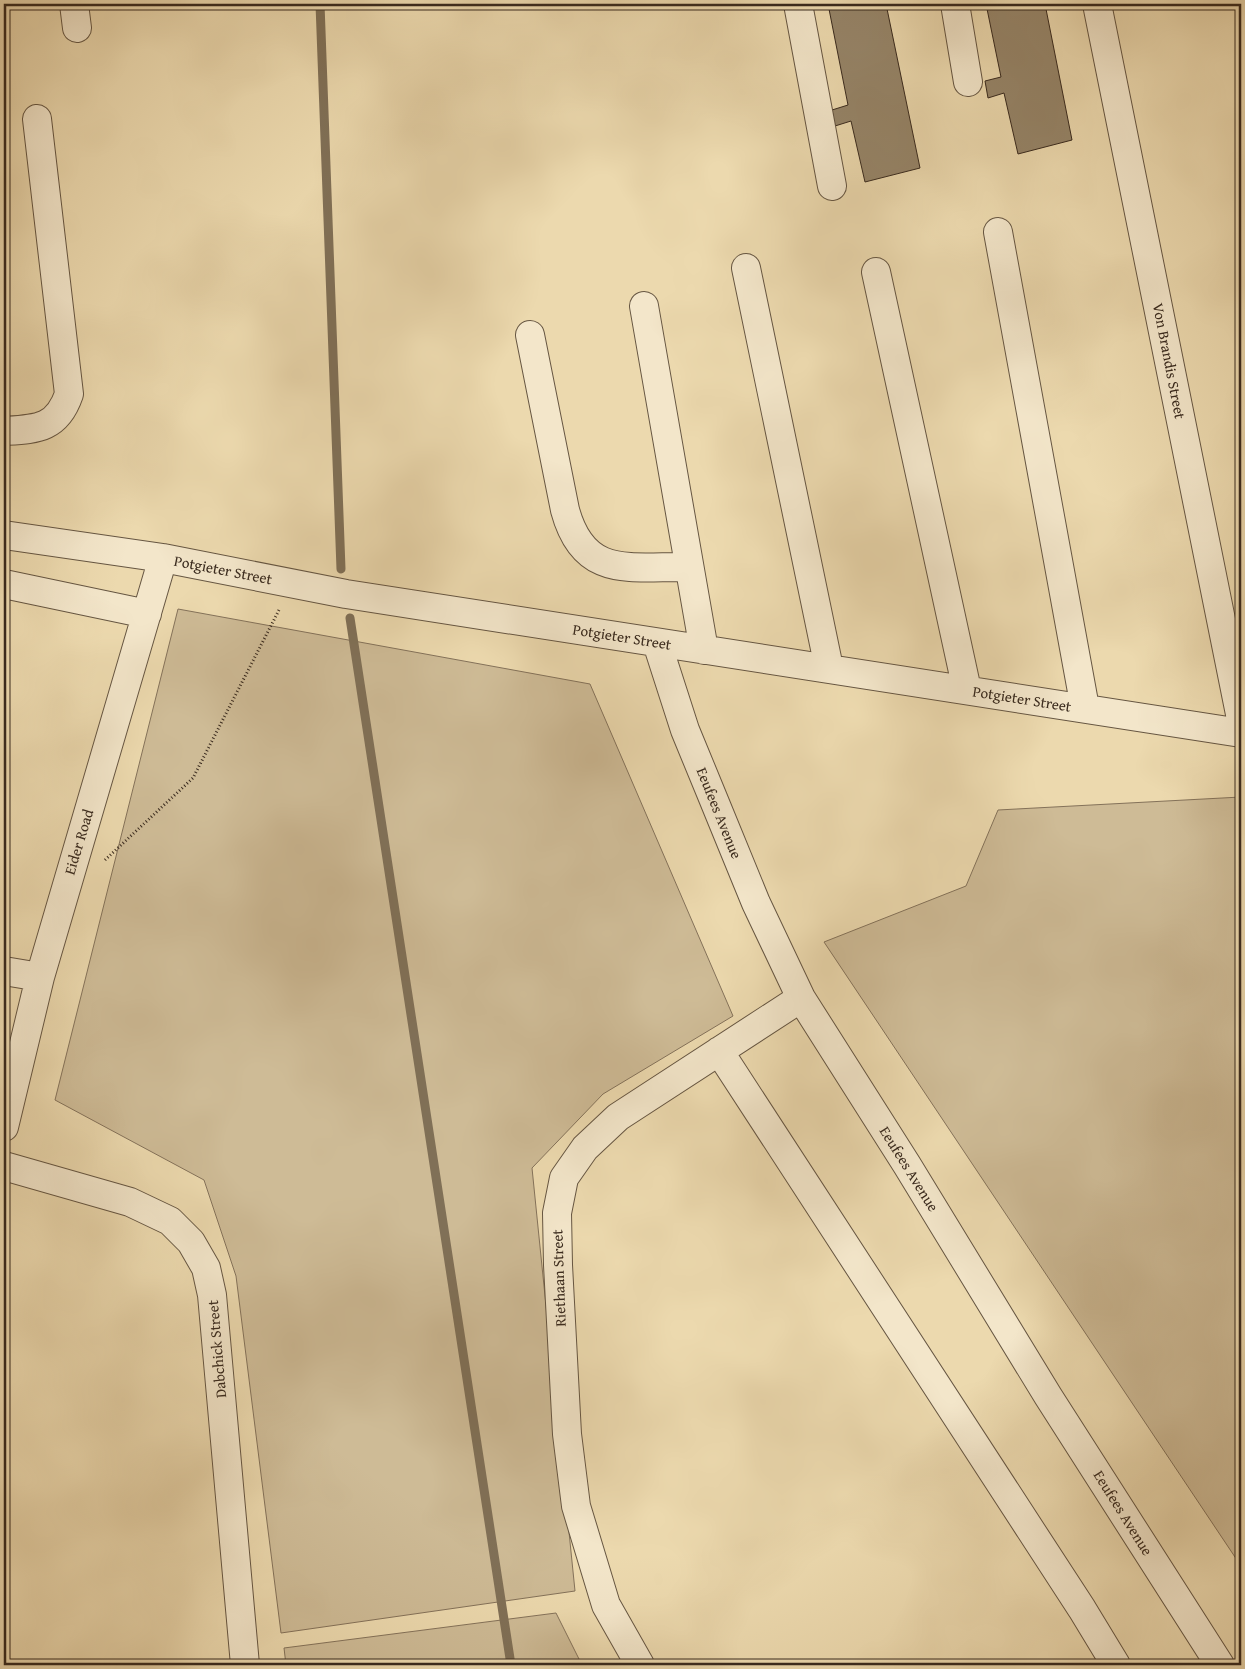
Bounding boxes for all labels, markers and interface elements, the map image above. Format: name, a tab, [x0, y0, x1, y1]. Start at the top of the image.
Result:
street label: Von Brandis Street	[1148, 301, 1191, 421]
street label: Potgieter Street	[172, 550, 275, 589]
street label: Potgieter Street	[571, 618, 674, 655]
street label: Potgieter Street	[971, 680, 1074, 717]
street label: Eeufees Avenue	[692, 764, 747, 862]
street label: Eider Road	[59, 806, 98, 877]
street label: Eeufees Avenue	[875, 1122, 944, 1215]
street label: Riethaan Street	[546, 1228, 571, 1327]
street label: Dabchick Street	[202, 1298, 231, 1399]
street label: Eeufees Avenue	[1089, 1466, 1158, 1559]

